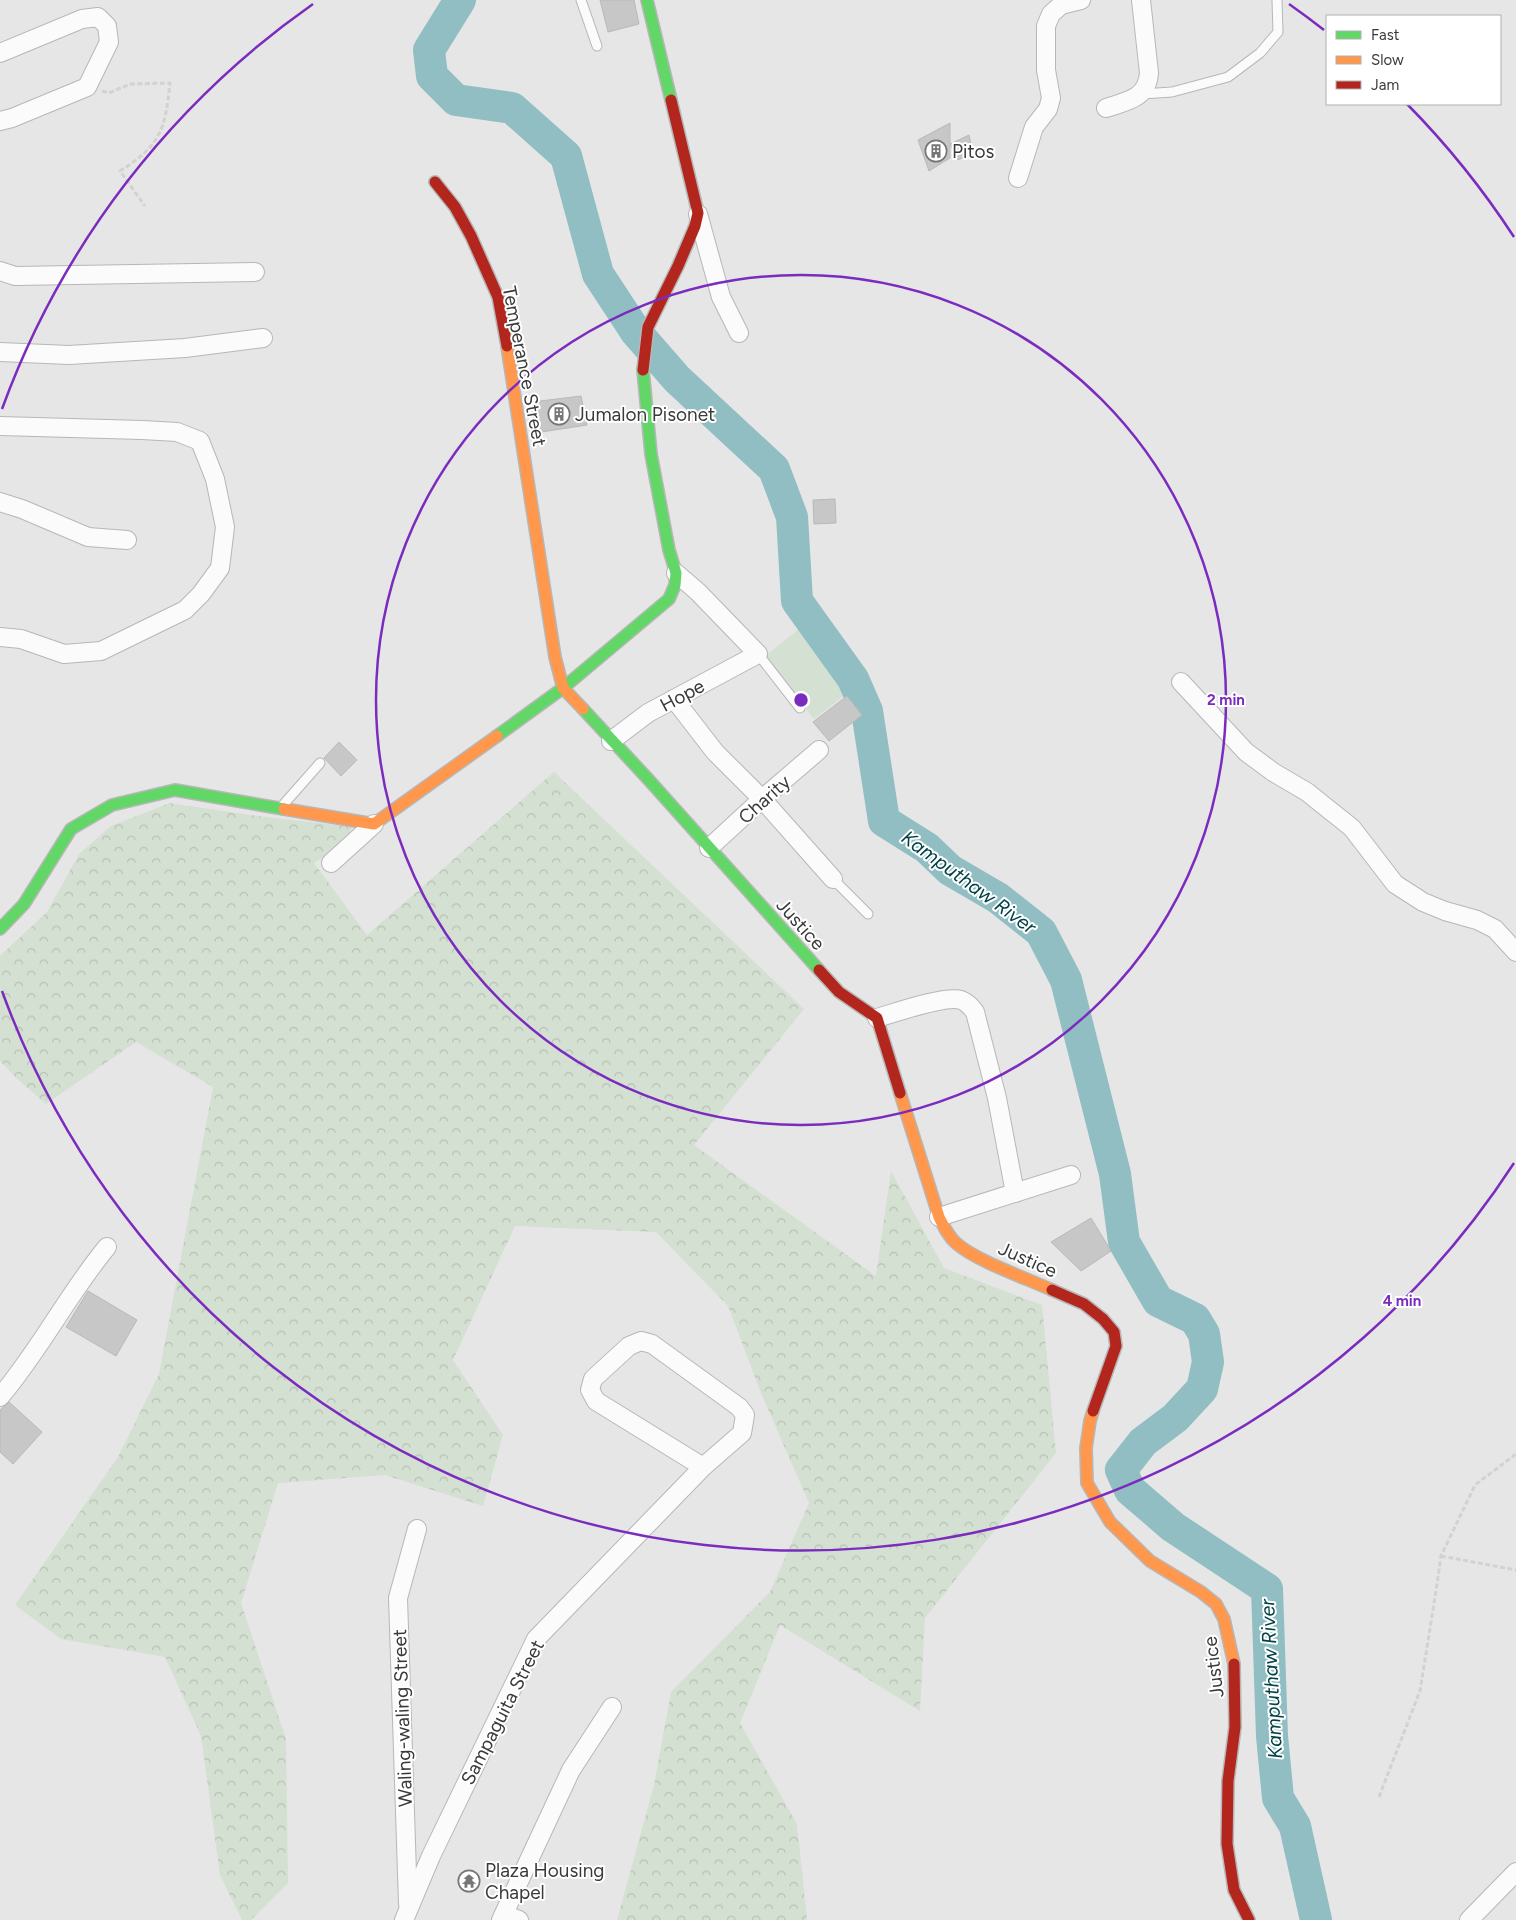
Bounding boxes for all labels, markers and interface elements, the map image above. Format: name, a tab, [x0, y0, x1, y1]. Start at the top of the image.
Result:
legend	[1326, 15, 1501, 105]
text: Fast	[1371, 26, 1400, 44]
text: Slow	[1371, 51, 1404, 69]
text: Jam	[1371, 76, 1399, 94]
building icon: Pitos	[924, 139, 948, 163]
place label: Pitos	[952, 140, 995, 163]
street label: Temperance Street	[498, 284, 551, 448]
building icon: Jumalon Pisonet	[547, 402, 571, 426]
place label: Jumalon Pisonet	[575, 403, 715, 426]
street label: Hope	[656, 674, 708, 717]
centre of rings	[792, 691, 810, 709]
text: 2 min	[1207, 691, 1245, 709]
street label: Charity	[734, 770, 795, 829]
water label: Kamputhaw River	[897, 825, 1042, 939]
street label: Justice	[772, 894, 830, 955]
street label: Justice	[995, 1236, 1061, 1282]
text: 4 min	[1383, 1292, 1421, 1310]
water label: Kamputhaw River	[1255, 1597, 1287, 1760]
street label: Waling-waling Street	[388, 1629, 417, 1807]
street label: Justice	[1198, 1635, 1229, 1699]
street label: Sampaguita Street	[456, 1636, 549, 1788]
place label: Plaza Housing Chapel	[485, 1859, 605, 1904]
temple icon: Plaza Housing Chapel	[457, 1869, 481, 1893]

